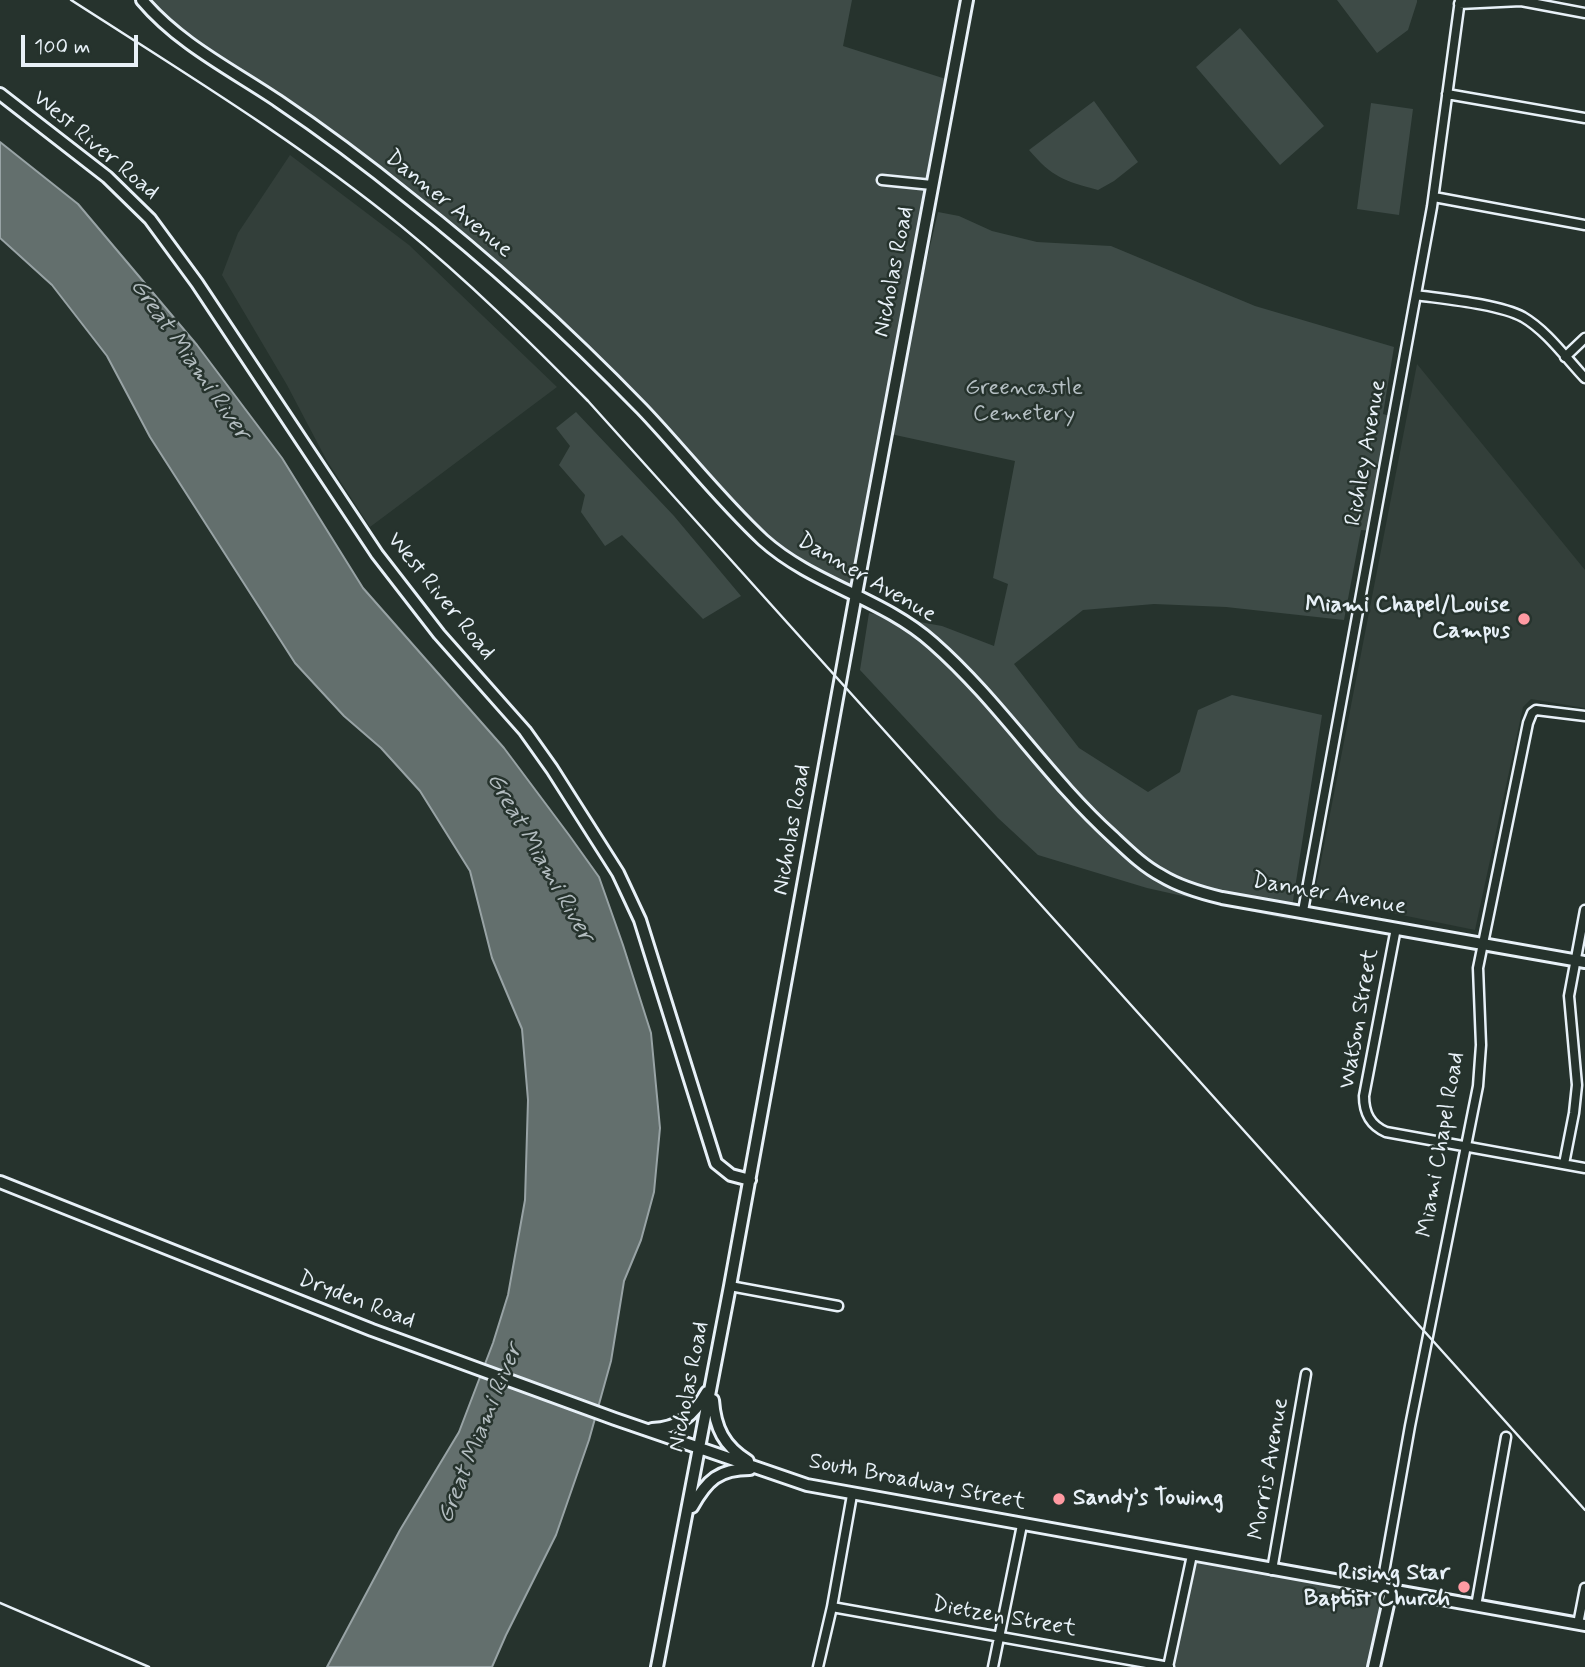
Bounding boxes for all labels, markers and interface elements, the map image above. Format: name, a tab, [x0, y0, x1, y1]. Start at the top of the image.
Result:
scale bar	[24, 21, 142, 65]
text: 100 m	[34, 33, 90, 61]
street label: West River Road	[26, 85, 164, 207]
street label: Danner Avenue	[379, 145, 517, 265]
street label: Nicholas Road	[869, 204, 921, 340]
water label: Great Miami River	[122, 274, 256, 446]
park label: Greencastle Cemetery	[965, 375, 1083, 429]
street label: Richley Avenue	[1341, 378, 1393, 528]
street label: West River Road	[380, 527, 500, 667]
street label: Danner Avenue	[791, 528, 941, 630]
place label: Miami Chapel/Louise Campus	[1305, 592, 1510, 646]
marker: Miami Chapel/Louise Campus	[1516, 611, 1532, 627]
street label: Nicholas Road	[768, 762, 818, 898]
water label: Great Miami River	[479, 768, 599, 948]
street label: Danner Avenue	[1250, 868, 1408, 922]
street label: Watson Street	[1334, 947, 1386, 1091]
street label: Miami Chapel Road	[1412, 1050, 1472, 1240]
street label: Dryden Road	[294, 1266, 418, 1336]
street label: Nicholas Road	[664, 1319, 716, 1455]
water label: Great Miami River	[432, 1340, 530, 1528]
street label: Morris Avenue	[1244, 1396, 1296, 1542]
street label: South Broadway Street	[806, 1448, 1028, 1518]
place label: Sandy’s Towing	[1073, 1485, 1223, 1513]
marker: Sandy’s Towing	[1051, 1491, 1067, 1507]
place label: Rising Star Baptist Church	[1304, 1560, 1450, 1614]
marker: Rising Star Baptist Church	[1456, 1579, 1472, 1595]
street label: Dietzen Street	[930, 1592, 1078, 1644]

